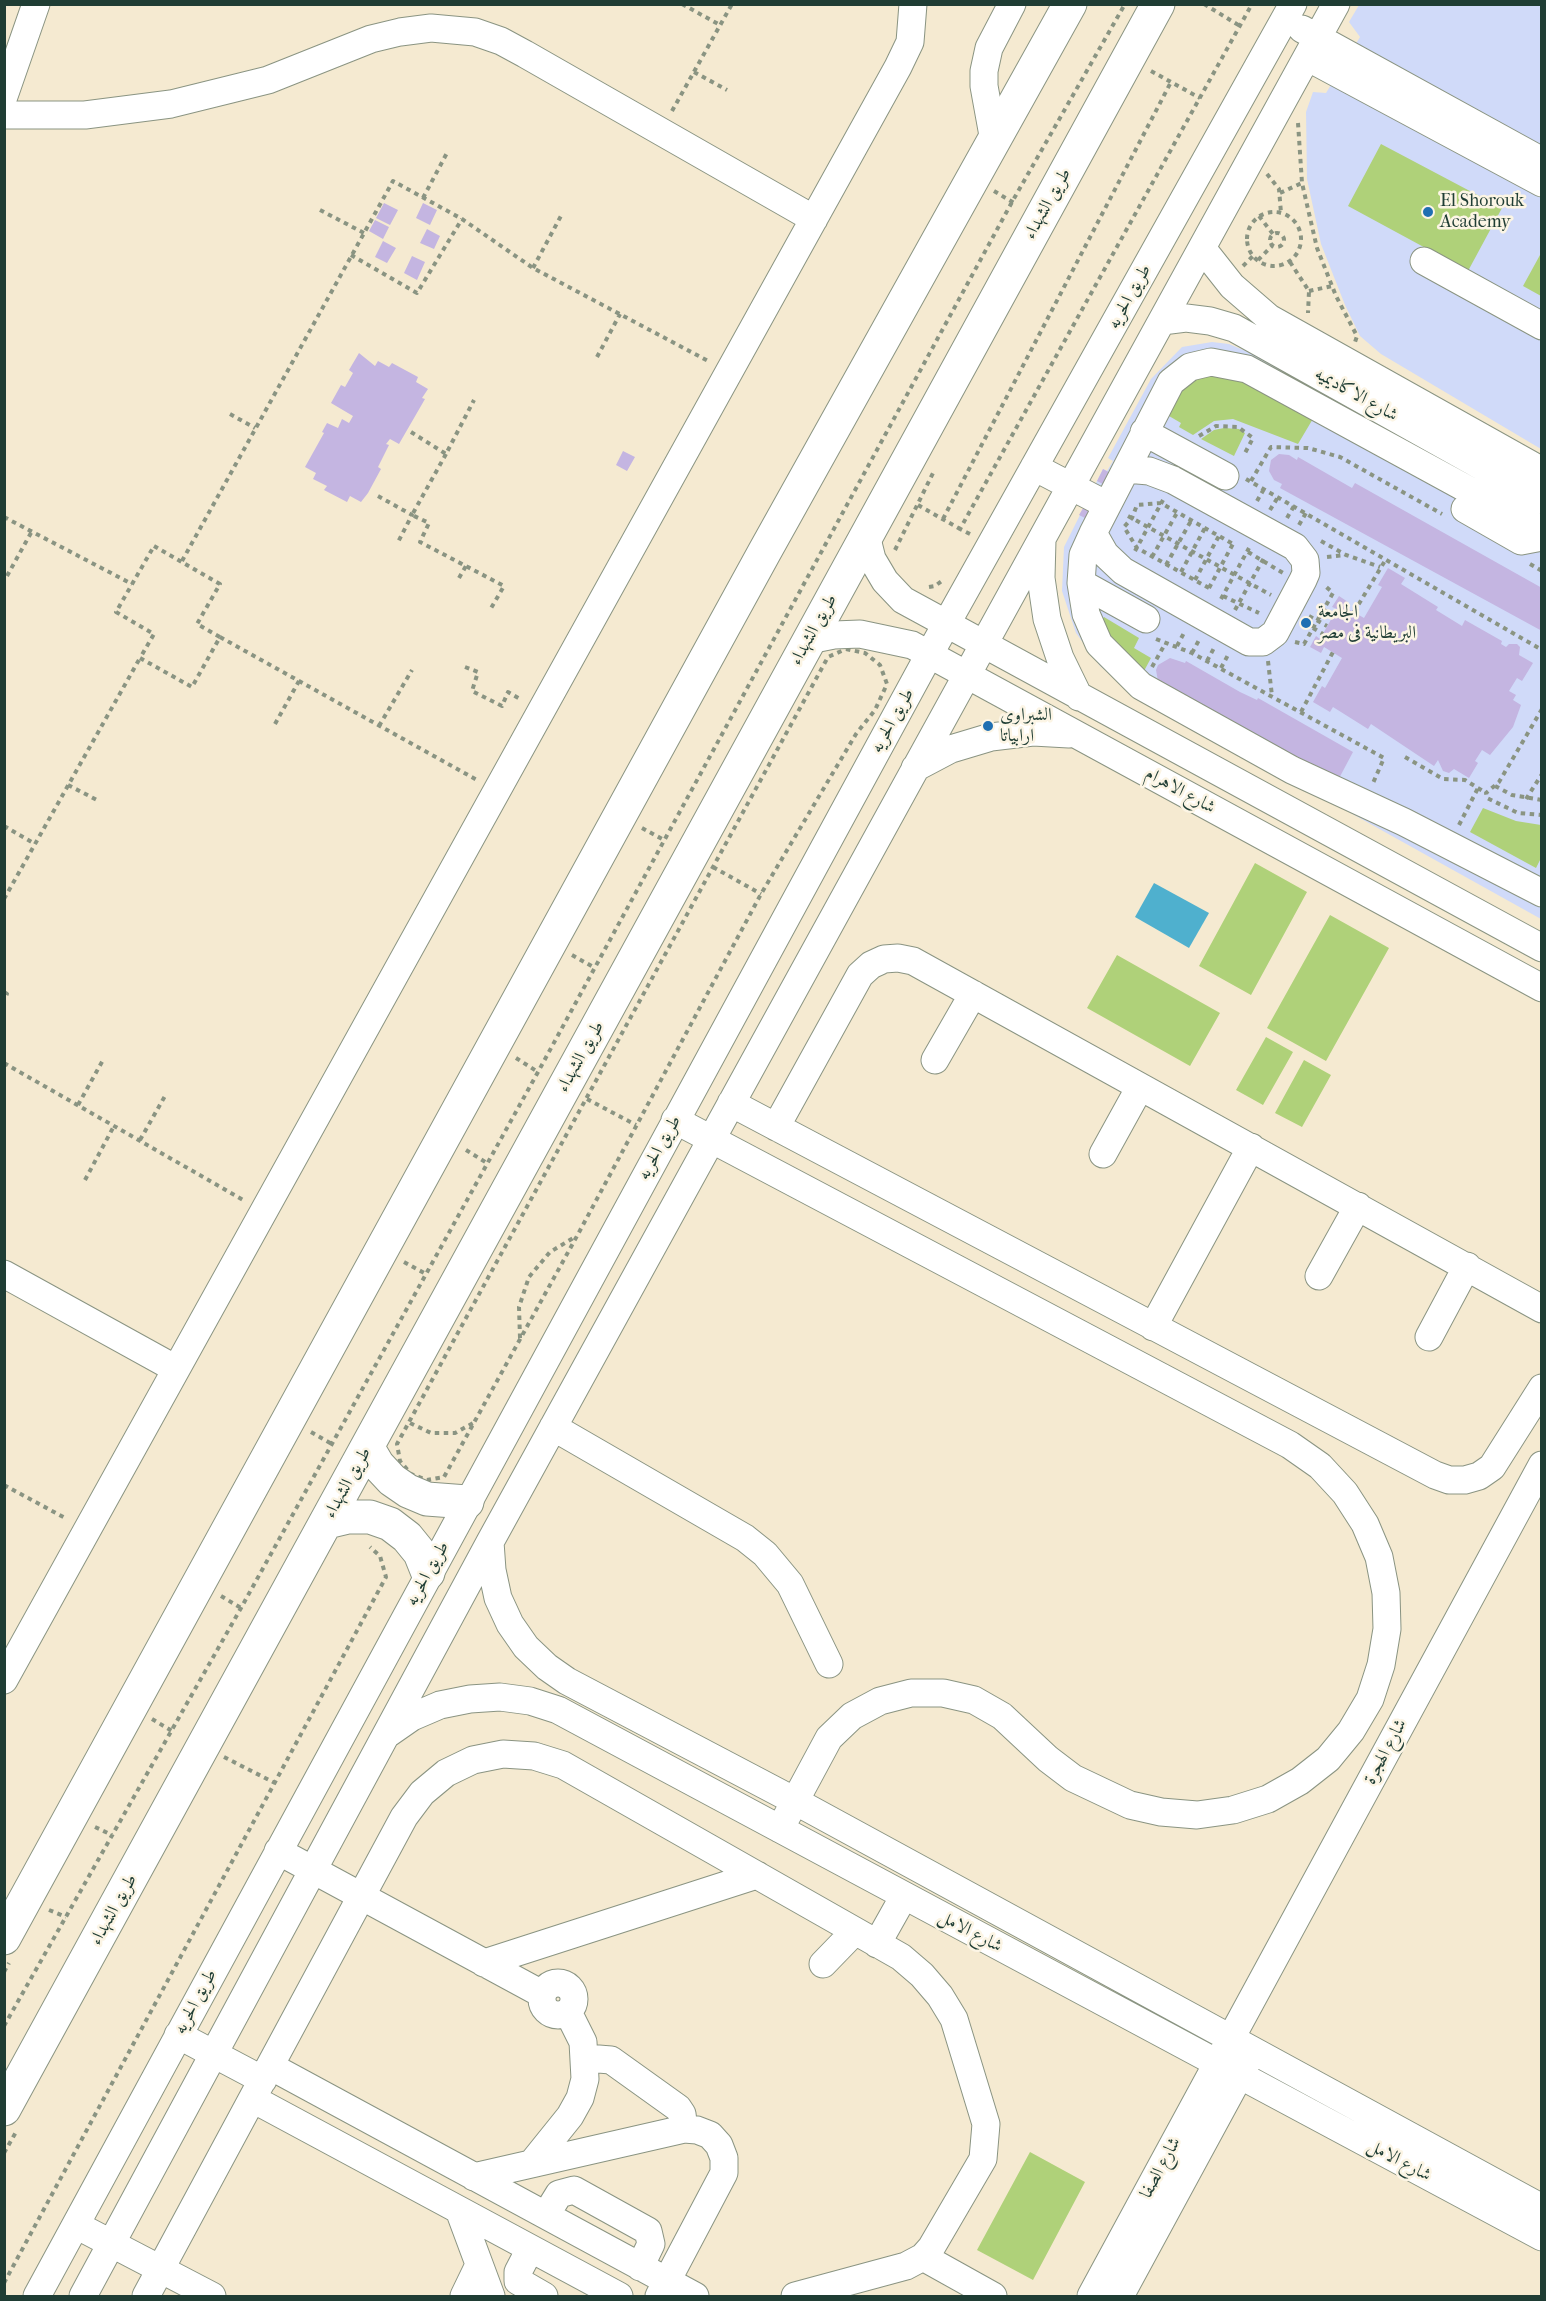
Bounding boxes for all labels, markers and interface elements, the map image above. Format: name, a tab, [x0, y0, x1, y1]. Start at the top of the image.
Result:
street label: طريق الشهداء	[1020, 165, 1076, 243]
place label: El Shorouk Academy	[1440, 191, 1524, 234]
marker: El Shorouk Academy	[1421, 205, 1435, 219]
street label: طريق الحريه	[1103, 261, 1157, 333]
street label: شارع الاكاديميه	[1311, 363, 1401, 427]
street label: طريق الشهداء	[786, 591, 842, 669]
place label: الجامعة البريطانية فى مصر	[1318, 602, 1416, 644]
marker: الجامعة البريطانية فى مصر	[1299, 616, 1313, 630]
street label: طريق الحريه	[866, 685, 920, 757]
place label: الشبراوى ارابياتا	[1000, 705, 1052, 748]
marker: الشبراوى ارابياتا	[981, 719, 995, 733]
street label: شارع الاهرام	[1141, 763, 1219, 819]
street label: طريق الشهداء	[553, 1018, 609, 1096]
street label: طريق الحريه	[633, 1112, 687, 1184]
street label: طريق الشهداء	[320, 1444, 376, 1522]
street label: طريق الحريه	[401, 1538, 455, 1610]
street label: شارع الهجرة	[1360, 1716, 1412, 1788]
street label: طريق الشهداء	[86, 1871, 142, 1949]
street label: شارع الامل	[934, 1906, 1006, 1958]
street label: طريق الحريه	[170, 1966, 222, 2038]
street label: شارع الصفا	[1136, 2134, 1186, 2202]
street label: شارع الامل	[1363, 2135, 1435, 2187]

